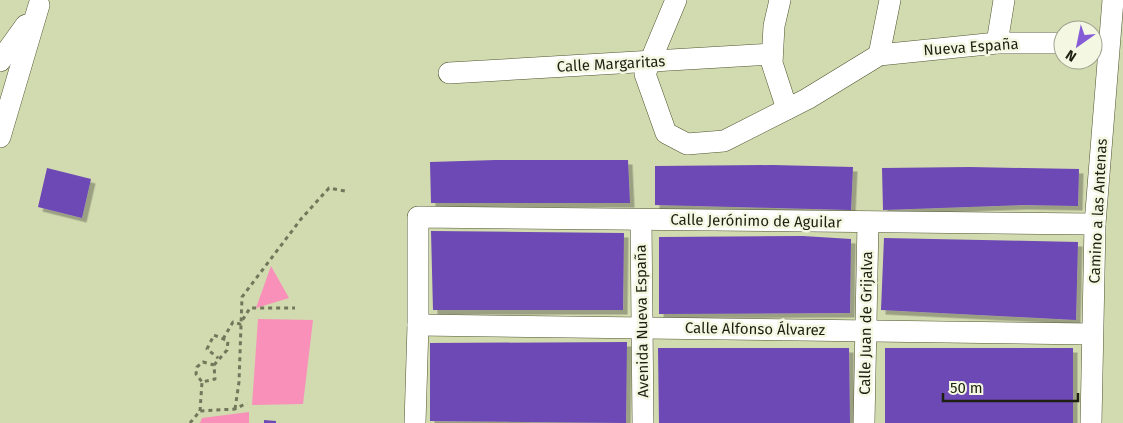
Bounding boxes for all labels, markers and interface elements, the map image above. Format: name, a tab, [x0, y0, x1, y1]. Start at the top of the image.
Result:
north arrow	[1053, 20, 1103, 70]
street label: Nueva España	[923, 35, 1019, 59]
text: N	[1063, 46, 1080, 65]
street label: Calle Margaritas	[556, 52, 666, 76]
street label: Camino a las Antenas	[1085, 138, 1111, 284]
street label: Calle Jerónimo de Aguilar	[670, 211, 842, 231]
street label: Avenida Nueva España	[632, 244, 652, 398]
street label: Calle Juan de Grijalva	[856, 251, 876, 395]
street label: Calle Alfonso Álvarez	[685, 319, 826, 339]
scale bar	[943, 370, 1078, 402]
text: 50 m	[950, 379, 983, 397]

